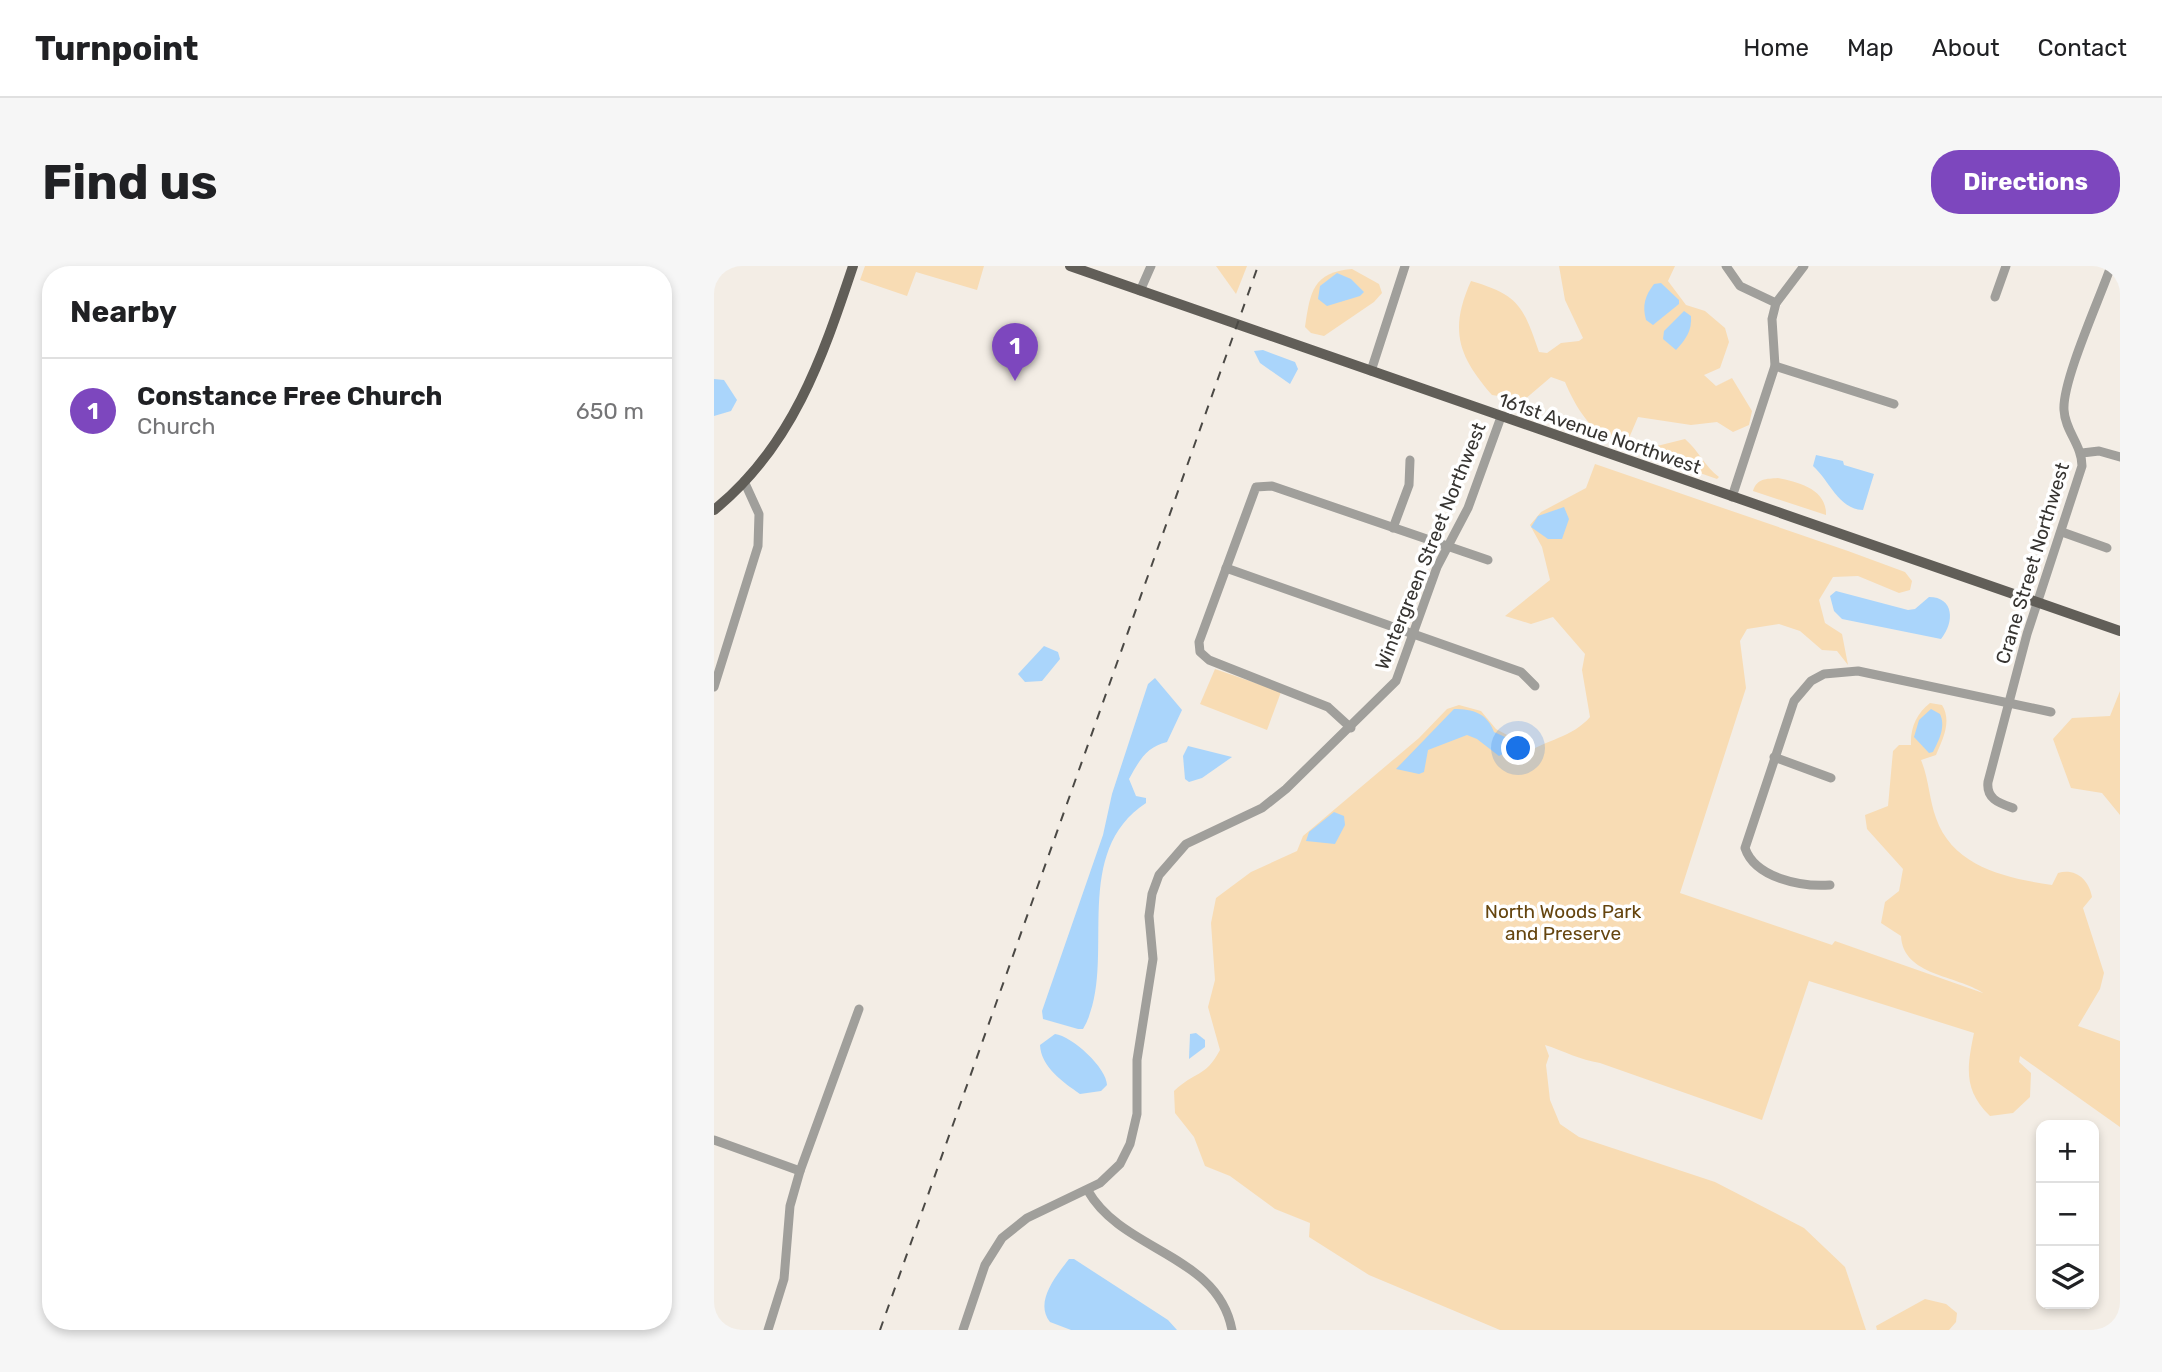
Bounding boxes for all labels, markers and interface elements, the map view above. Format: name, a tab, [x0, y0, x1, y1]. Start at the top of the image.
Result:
text: Turnpoint	[35, 29, 198, 68]
text: Home	[1743, 34, 1809, 62]
text: Map	[1847, 34, 1894, 62]
text: About	[1932, 34, 2000, 62]
text: Contact	[2038, 34, 2127, 62]
button: Directions	[1931, 150, 2120, 214]
text: Find us	[42, 153, 218, 211]
text: Nearby	[70, 294, 177, 330]
pin: 1	[992, 323, 1038, 381]
text: Constance Free Church	[137, 381, 442, 412]
street label: 161st Avenue Northwest	[1496, 388, 1705, 479]
text: 1	[87, 397, 99, 425]
text: 650 m	[576, 397, 644, 425]
text: Church	[137, 412, 215, 440]
street label: Wintergreen Street Northwest	[1370, 419, 1491, 673]
street label: Crane Street Northwest	[1991, 459, 2074, 667]
your location	[1501, 731, 1535, 765]
park label: North Woods Park and Preserve	[1485, 900, 1641, 945]
map controls	[2036, 1120, 2099, 1309]
button: +	[2036, 1120, 2099, 1183]
button: −	[2036, 1183, 2099, 1246]
button: layers	[2036, 1246, 2099, 1309]

